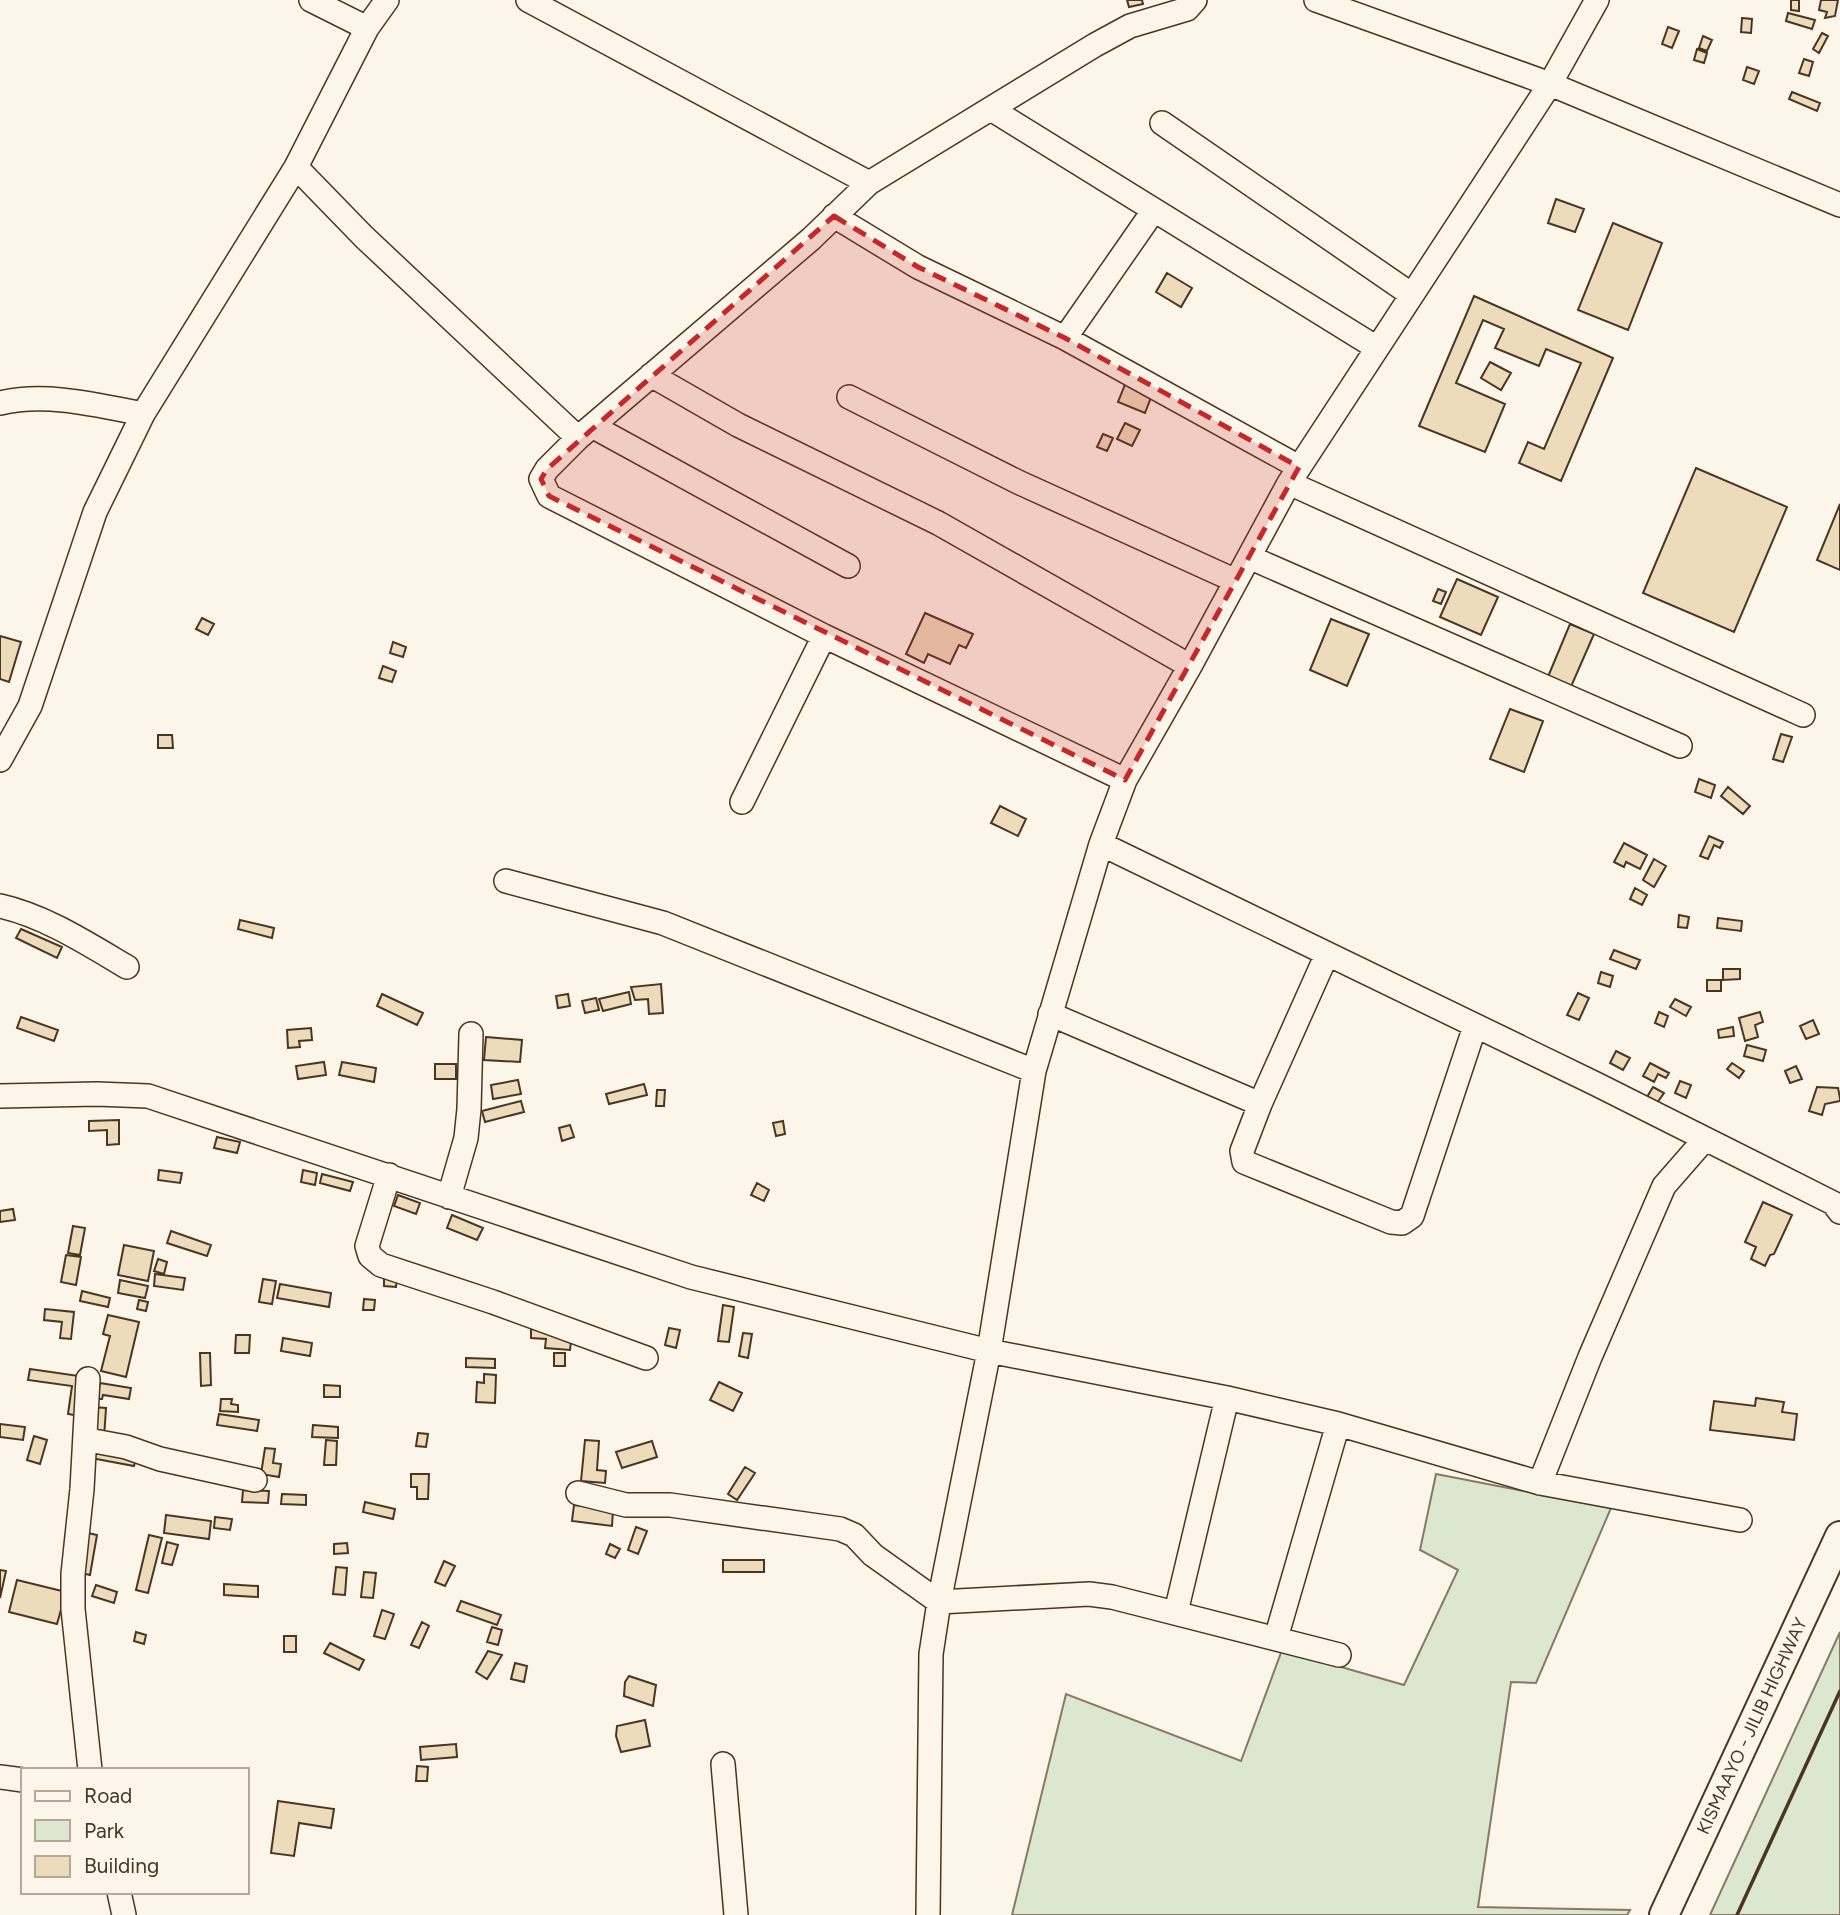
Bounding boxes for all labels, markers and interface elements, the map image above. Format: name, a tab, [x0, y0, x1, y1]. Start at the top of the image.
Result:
street label: KISMAAYO - JILIB HIGHWAY	[1692, 1614, 1812, 1838]
legend	[21, 1768, 248, 1894]
text: Road	[84, 1783, 132, 1808]
text: Park	[84, 1818, 125, 1843]
text: Building	[84, 1853, 159, 1878]

